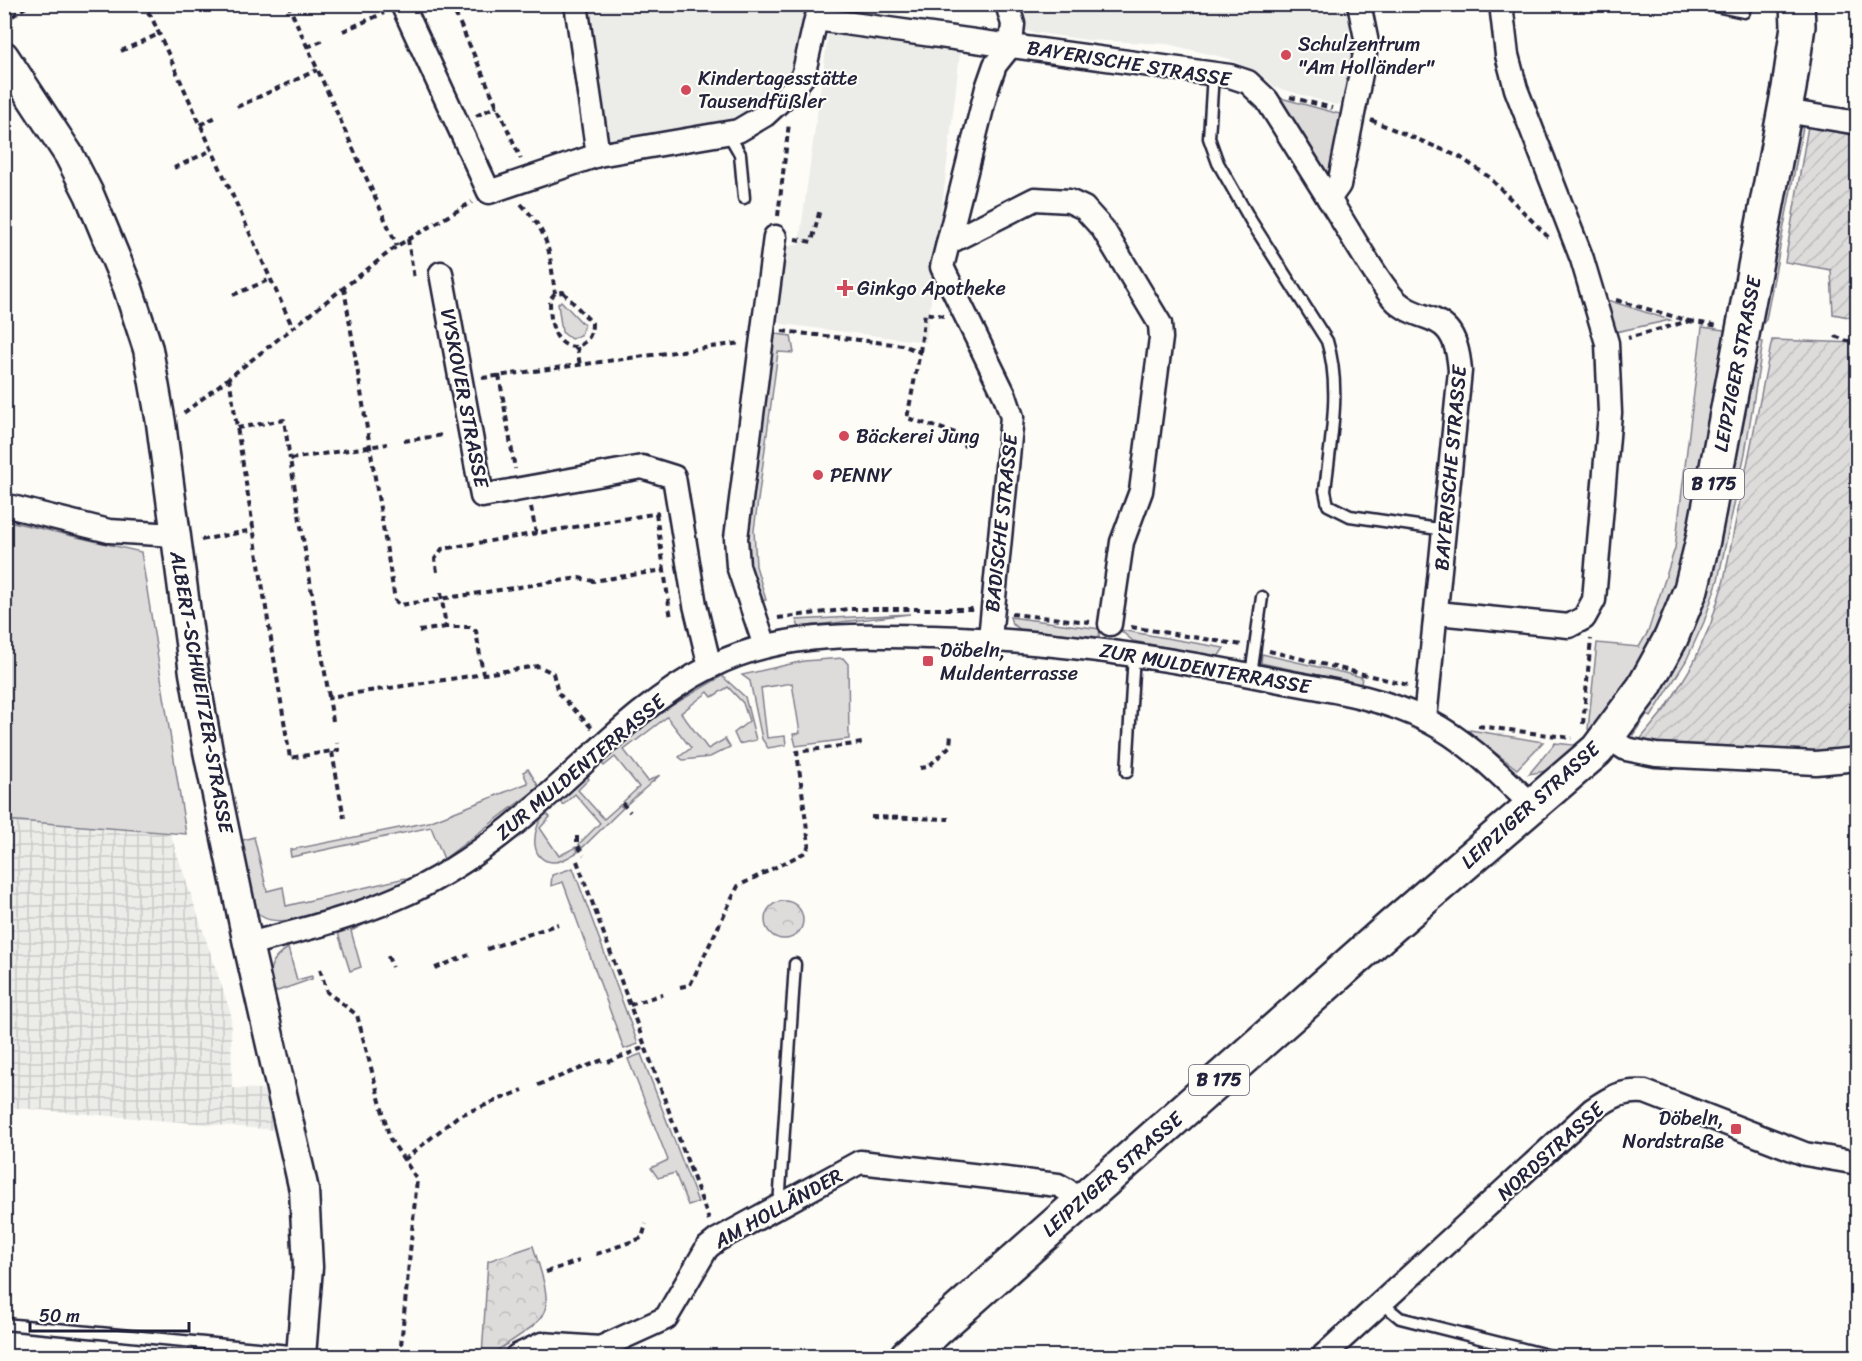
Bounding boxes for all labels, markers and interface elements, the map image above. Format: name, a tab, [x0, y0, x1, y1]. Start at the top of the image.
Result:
place label: Schulzentrum "Am Holländer"	[1298, 27, 1435, 85]
street label: BAYERISCHE STRASSE	[1025, 30, 1235, 97]
marker: Schulzentrum "Am Holländer"	[1279, 48, 1293, 62]
place label: Kindertagesstätte Tausendfüßler	[698, 61, 858, 119]
marker: Kindertagesstätte Tausendfüßler	[679, 83, 693, 97]
place label: Ginkgo Apotheke	[857, 271, 1006, 306]
street label: LEIPZIGER STRASSE	[1703, 271, 1772, 455]
marker: Ginkgo Apotheke	[838, 281, 852, 295]
street label: VYSKOVER STRASSE	[430, 306, 499, 493]
street label: BAYERISCHE STRASSE	[1424, 362, 1477, 572]
place label: Bäckerei Jung	[856, 419, 980, 454]
marker: Bäckerei Jung	[837, 429, 851, 443]
street label: BADISCHE STRASSE	[975, 430, 1028, 614]
place label: PENNY	[830, 458, 893, 493]
marker: PENNY	[811, 468, 825, 482]
road number: B 175	[1684, 469, 1744, 499]
street label: ALBERT-SCHWEITZER-STRASSE	[159, 547, 244, 838]
place label: Döbeln, Muldenterrasse	[940, 633, 1078, 691]
street label: ZUR MULDENTERRASSE	[1097, 633, 1315, 705]
marker: Döbeln, Muldenterrasse	[921, 654, 935, 668]
street label: ZUR MULDENTERRASSE	[487, 684, 675, 849]
street label: LEIPZIGER STRASSE	[1452, 732, 1610, 878]
road number: B 175	[1189, 1065, 1249, 1095]
street label: NORDSTRASSE	[1488, 1092, 1614, 1210]
street label: LEIPZIGER STRASSE	[1034, 1101, 1192, 1246]
place label: Döbeln, Nordstraße	[1623, 1101, 1724, 1159]
marker: Döbeln, Nordstraße	[1729, 1122, 1743, 1136]
street label: AM HOLLÄNDER	[707, 1159, 849, 1259]
scale bar	[30, 1295, 189, 1333]
text: 50 m	[39, 1300, 80, 1332]

